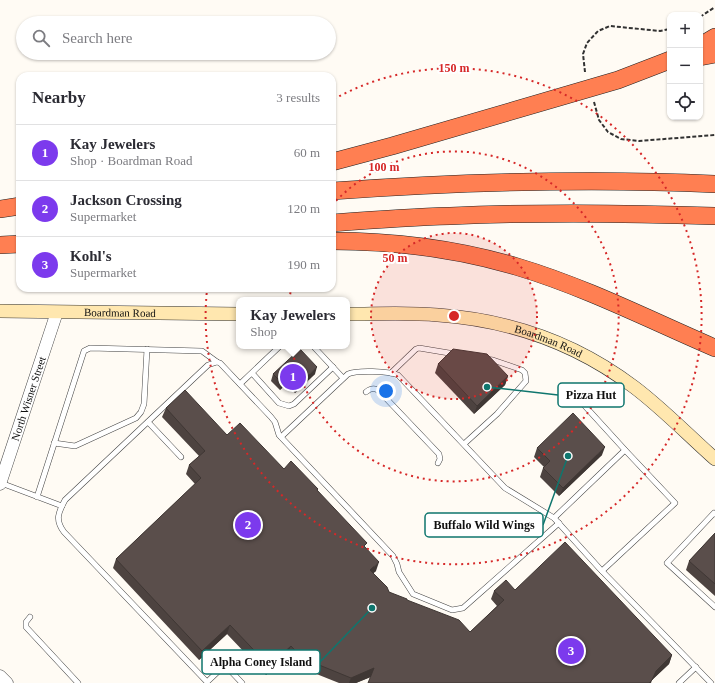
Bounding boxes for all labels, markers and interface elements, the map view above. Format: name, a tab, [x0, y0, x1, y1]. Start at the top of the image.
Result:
map controls	[667, 12, 703, 120]
button: +	[667, 12, 703, 48]
search box	[16, 16, 336, 60]
icon: search	[30, 27, 52, 49]
text: Search here	[62, 30, 132, 46]
button: −	[667, 48, 703, 84]
text: 150 m	[439, 61, 470, 75]
button: locate	[667, 84, 703, 120]
text: Nearby	[32, 88, 86, 107]
text: 3 results	[276, 90, 320, 105]
text: Kay Jewelers	[70, 136, 155, 152]
text: 1	[42, 145, 48, 160]
text: 60 m	[294, 145, 320, 160]
text: Shop · Boardman Road	[70, 153, 192, 168]
text: 100 m	[369, 160, 400, 174]
text: Jackson Crossing	[70, 192, 182, 208]
text: 2	[42, 201, 48, 216]
text: 120 m	[287, 201, 320, 216]
text: Supermarket	[70, 209, 136, 224]
text: Kohl's	[70, 248, 112, 264]
text: 50 m	[383, 251, 408, 265]
text: 3	[42, 257, 48, 272]
text: 190 m	[287, 257, 320, 272]
text: Supermarket	[70, 265, 136, 280]
popup	[236, 297, 350, 349]
street label: Boardman Road	[84, 306, 156, 319]
text: Kay Jewelers	[250, 307, 336, 323]
centre of rings	[447, 309, 461, 323]
street label: Boardman Road	[513, 322, 585, 360]
text: Shop	[250, 324, 277, 339]
street label: North Wisner Street	[9, 355, 48, 442]
pin: 1	[280, 362, 306, 392]
your location	[376, 381, 396, 401]
callout: Pizza Hut	[558, 383, 624, 407]
text: Pizza Hut	[566, 388, 616, 402]
pin: 2	[235, 510, 261, 540]
callout: Buffalo Wild Wings	[425, 513, 543, 537]
text: Buffalo Wild Wings	[433, 518, 535, 532]
pin: 3	[558, 636, 584, 666]
callout: Alpha Coney Island	[202, 650, 320, 674]
text: Alpha Coney Island	[210, 655, 312, 669]

